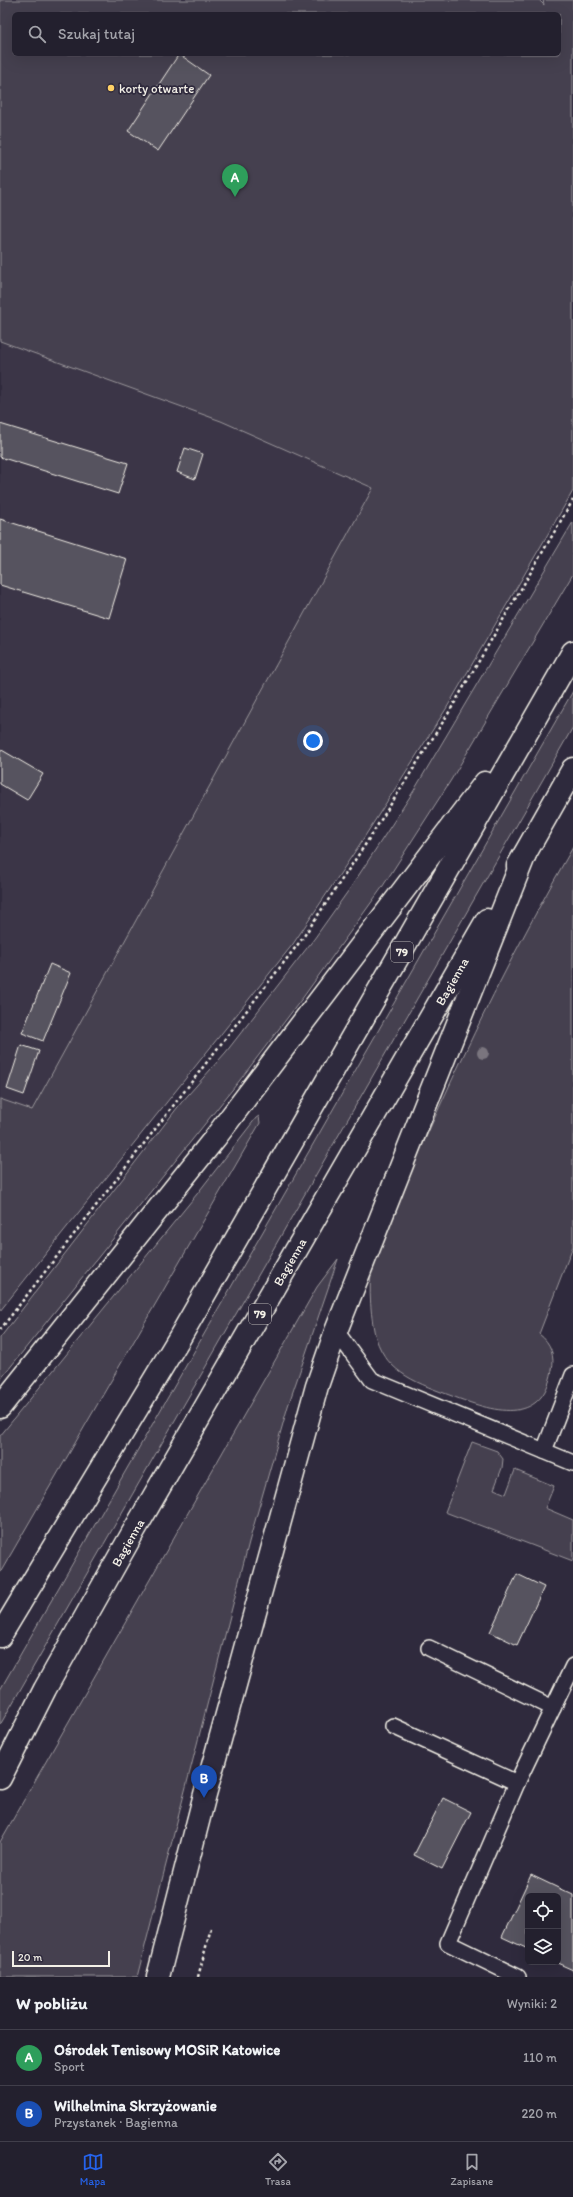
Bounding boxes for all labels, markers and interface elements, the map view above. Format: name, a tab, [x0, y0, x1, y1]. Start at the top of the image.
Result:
search box	[12, 12, 561, 56]
icon: search	[26, 23, 48, 45]
text: Szukaj tutaj	[58, 25, 135, 43]
place label: korty otwarte	[119, 81, 194, 96]
marker: korty otwarte	[106, 83, 116, 93]
pin: A	[222, 164, 248, 197]
your location	[303, 731, 323, 751]
road number: 79	[391, 942, 413, 962]
street label: Bagienna	[432, 955, 471, 1008]
street label: Bagienna	[270, 1235, 309, 1288]
road number: 79	[249, 1304, 271, 1324]
street label: Bagienna	[108, 1516, 147, 1569]
pin: B	[191, 1765, 217, 1798]
map controls	[525, 1893, 561, 1965]
button: locate	[525, 1893, 561, 1929]
button: layers	[525, 1929, 561, 1965]
scale bar	[12, 1949, 110, 1968]
text: 20 m	[18, 1951, 42, 1964]
text: W pobliżu	[16, 1993, 87, 2013]
text: Wyniki: 2	[507, 1996, 557, 2011]
text: Ośrodek Tenisowy MOSiR Katowice	[54, 2041, 280, 2059]
text: A	[25, 2050, 33, 2065]
text: 110 m	[523, 2050, 557, 2065]
text: Sport	[54, 2059, 85, 2074]
text: Wilhelmina Skrzyżowanie	[54, 2097, 217, 2115]
text: B	[25, 2106, 33, 2121]
text: 220 m	[521, 2106, 557, 2121]
text: Przystanek · Bagienna	[54, 2115, 178, 2130]
tab: Mapa	[80, 2151, 105, 2188]
tab: Trasa	[265, 2151, 291, 2188]
tab: Zapisane	[450, 2151, 493, 2188]

